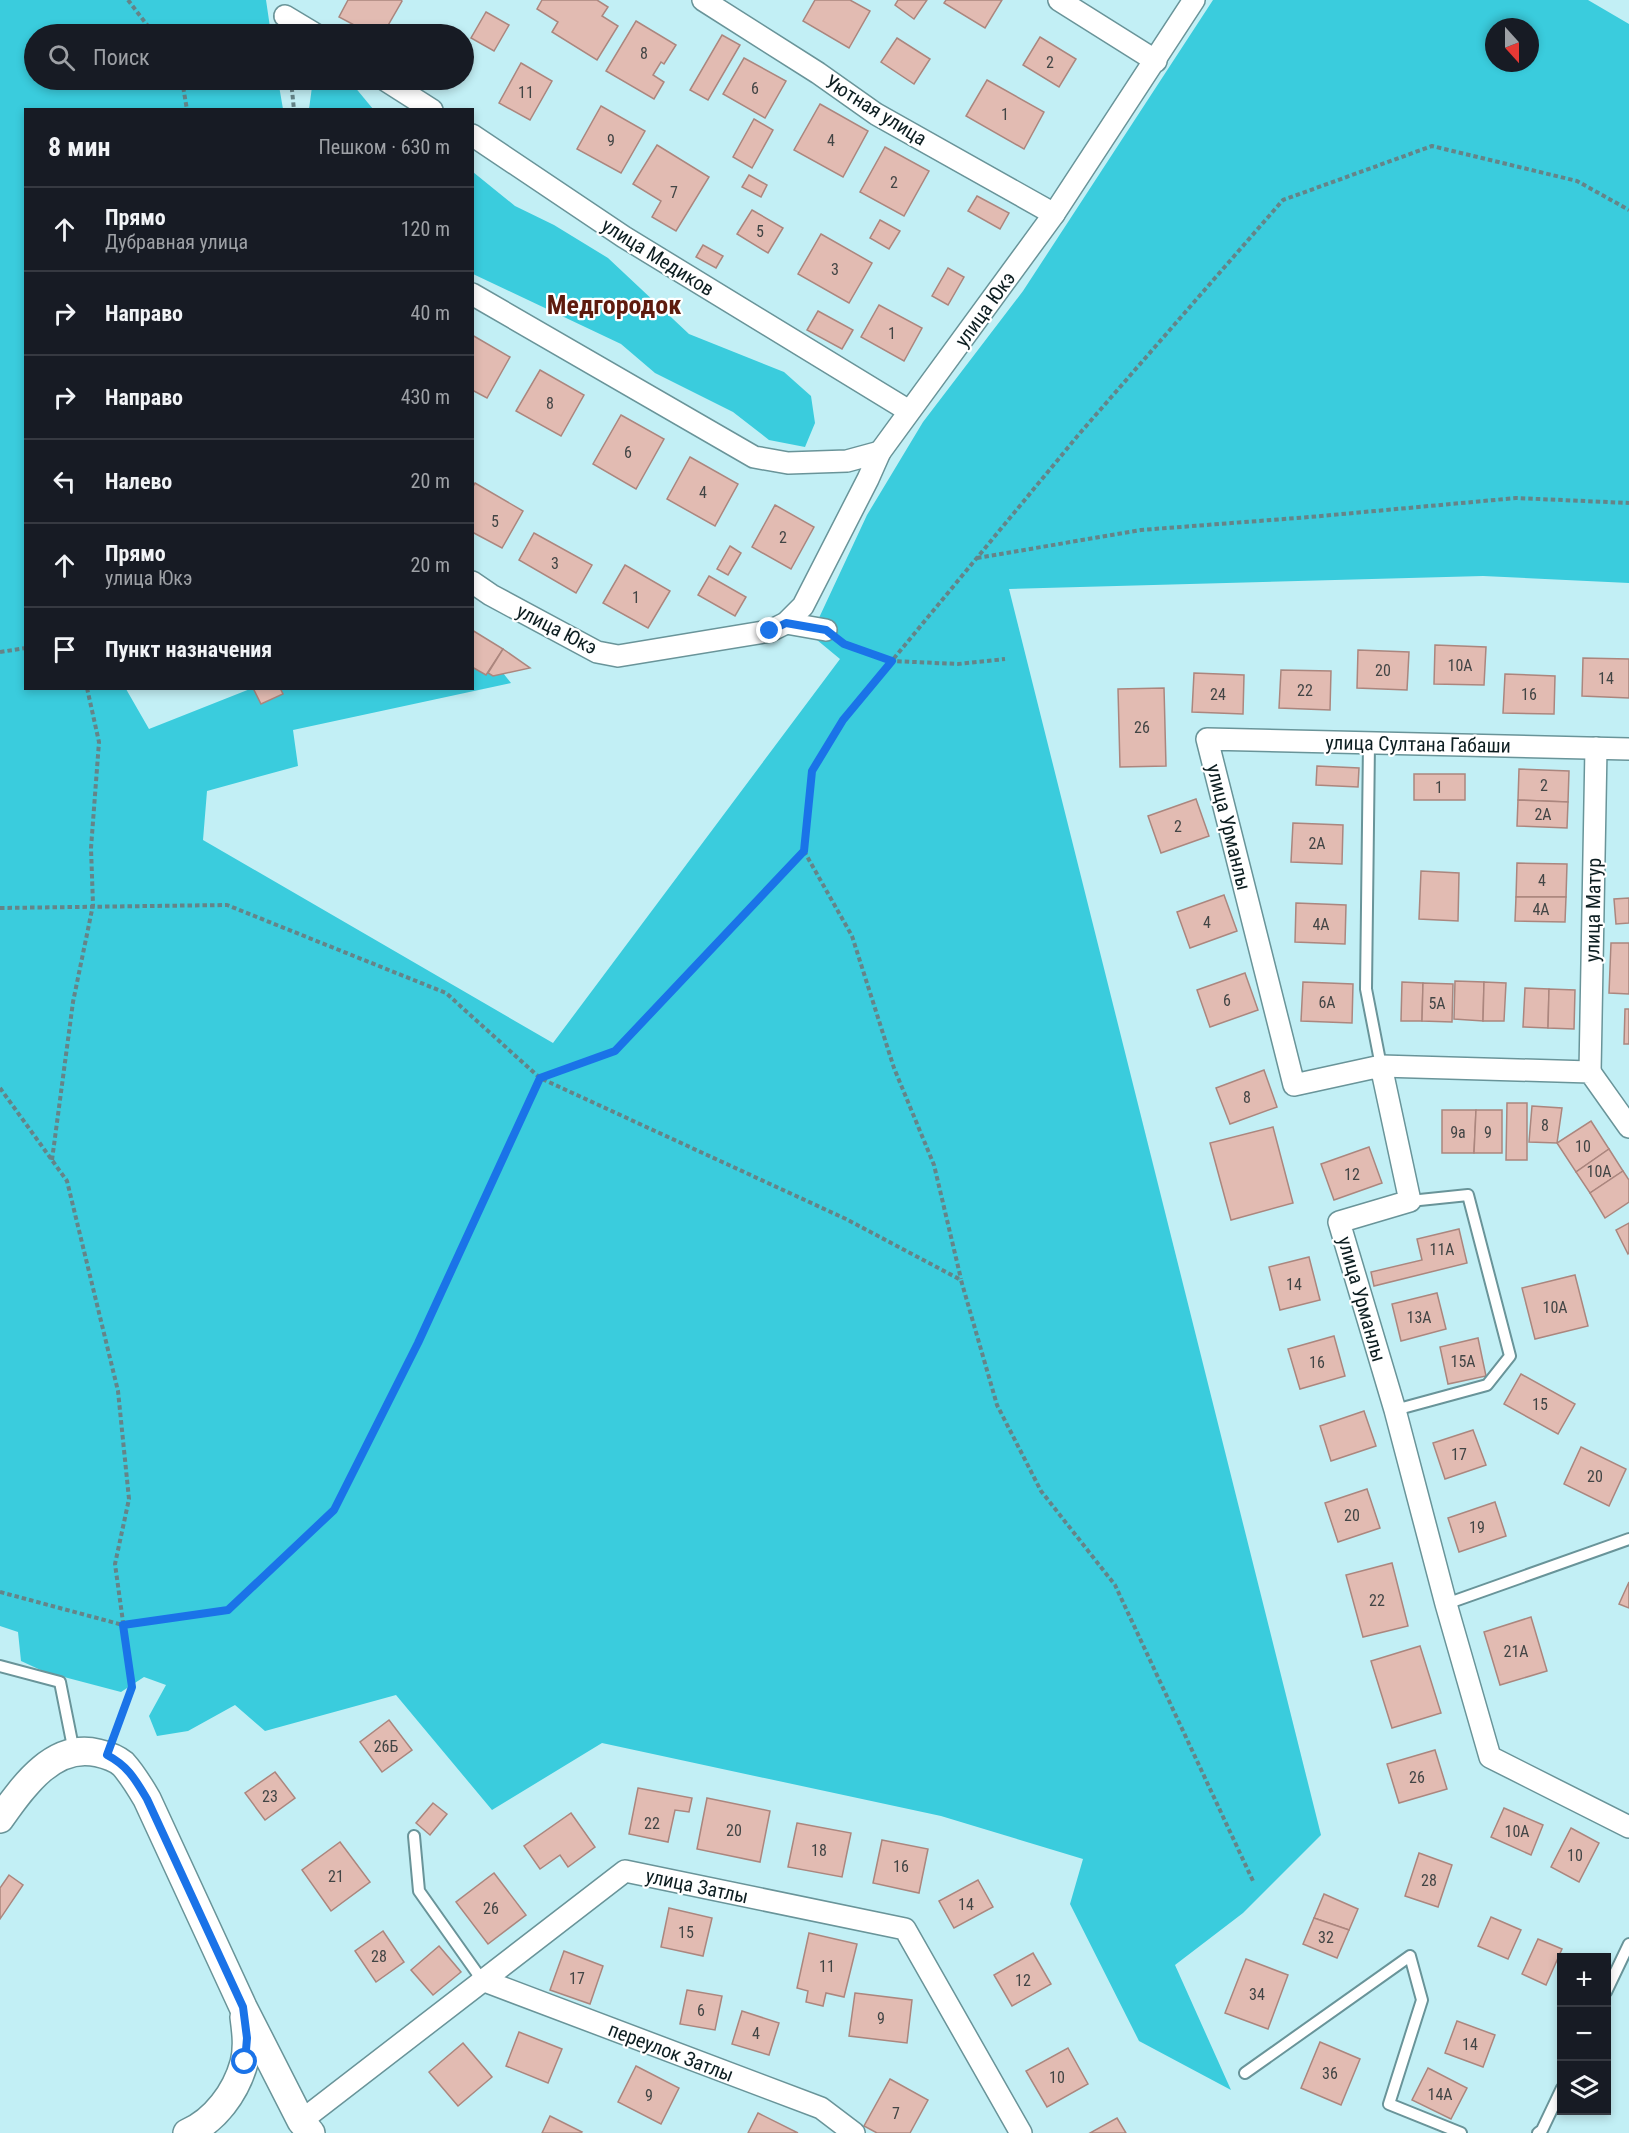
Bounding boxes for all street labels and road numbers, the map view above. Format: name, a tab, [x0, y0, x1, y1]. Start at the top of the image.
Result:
street label: Уютная улица	[821, 69, 931, 151]
street label: улица Медиков	[597, 213, 719, 301]
street label: улица Юкэ	[950, 267, 1020, 351]
street label: улица Юкэ	[513, 598, 601, 660]
street label: улица Султана Габаши	[1325, 730, 1511, 758]
street label: улица Урманлы	[1202, 761, 1256, 893]
street label: улица Матур	[1580, 858, 1606, 962]
street label: улица Урманлы	[1333, 1234, 1391, 1364]
street label: улица Затлы	[644, 1863, 750, 1909]
street label: переулок Затлы	[605, 2017, 737, 2087]

